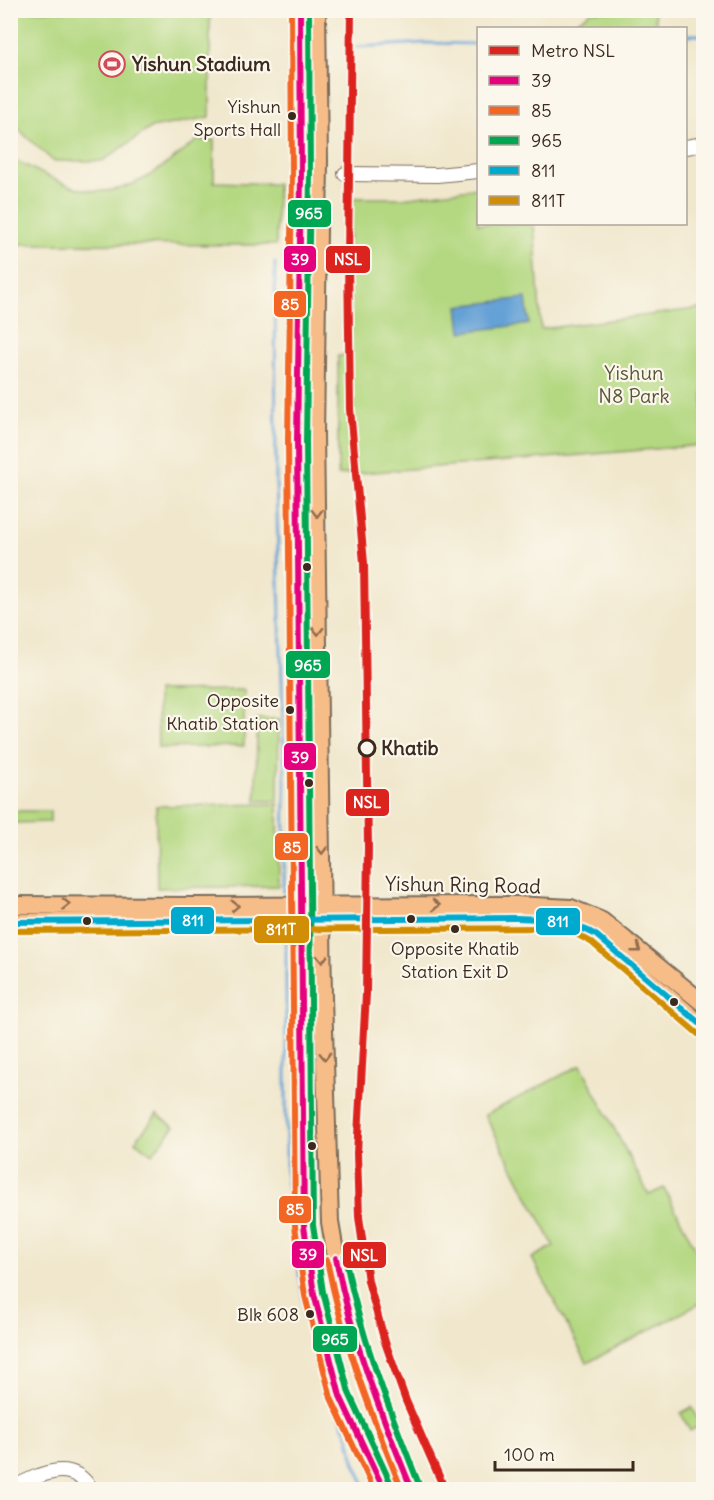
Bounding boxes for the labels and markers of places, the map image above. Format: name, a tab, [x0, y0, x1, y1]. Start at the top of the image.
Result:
sports icon: Yishun Stadium	[97, 49, 127, 79]
place label: Yishun Stadium	[131, 51, 271, 76]
place label: Yishun Sports Hall	[193, 95, 281, 141]
marker: Yishun Sports Hall	[286, 110, 298, 122]
unlabelled marker	[301, 561, 313, 573]
place label: Opposite Khatib Station	[166, 689, 279, 735]
marker: Opposite Khatib Station	[284, 704, 296, 716]
place label: Khatib	[381, 735, 439, 760]
marker: Khatib	[358, 739, 376, 757]
unlabelled marker	[303, 777, 315, 789]
unlabelled marker	[405, 913, 417, 925]
unlabelled marker	[81, 915, 93, 927]
marker: Opposite Khatib Station Exit D	[449, 923, 461, 935]
place label: Opposite Khatib Station Exit D	[391, 937, 519, 983]
unlabelled marker	[668, 996, 680, 1008]
unlabelled marker	[306, 1140, 318, 1152]
place label: Blk 608	[237, 1303, 299, 1326]
marker: Blk 608	[304, 1308, 316, 1320]

